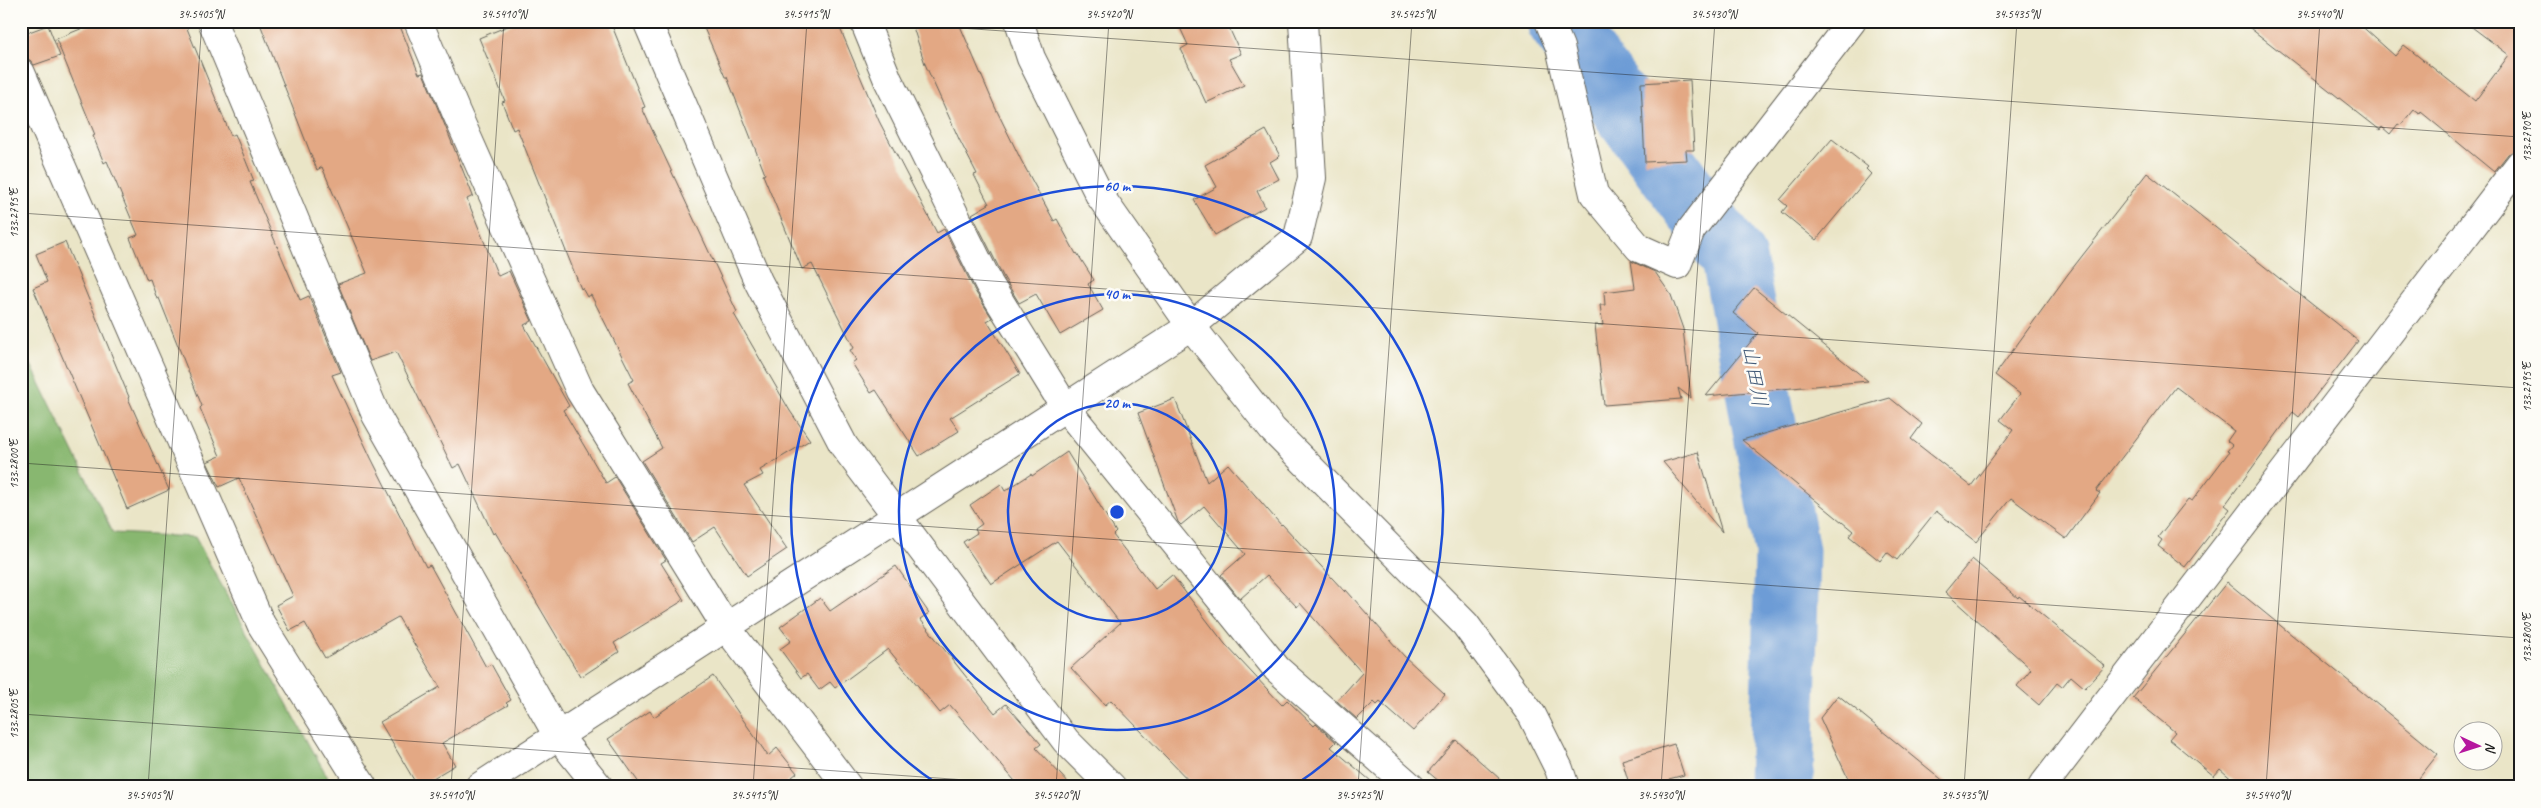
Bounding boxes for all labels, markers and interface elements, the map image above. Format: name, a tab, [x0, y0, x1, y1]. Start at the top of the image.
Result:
text: 34.5405°N	[178, 6, 225, 22]
text: 34.5410°N	[481, 6, 528, 22]
text: 34.5415°N	[783, 6, 830, 22]
text: 34.5420°N	[1086, 6, 1133, 22]
text: 34.5425°N	[1389, 6, 1436, 22]
text: 34.5430°N	[1691, 6, 1738, 22]
text: 34.5435°N	[1994, 6, 2041, 22]
text: 34.5440°N	[2296, 6, 2343, 22]
text: 133.2790°E	[2519, 110, 2535, 162]
text: 60 m	[1104, 177, 1131, 196]
text: 133.2795°E	[6, 186, 22, 238]
text: 40 m	[1104, 285, 1131, 304]
water label: 山田川	[1737, 343, 1773, 409]
text: 133.2795°E	[2519, 360, 2535, 412]
text: 20 m	[1104, 394, 1131, 413]
text: 133.2800°E	[6, 437, 22, 489]
centre of rings	[1108, 503, 1126, 521]
text: 133.2800°E	[2519, 611, 2535, 663]
text: 133.2805°E	[6, 687, 22, 739]
north arrow	[2454, 720, 2504, 770]
text: N	[2482, 742, 2499, 754]
text: 34.5405°N	[126, 787, 173, 803]
text: 34.5410°N	[428, 787, 475, 803]
text: 34.5415°N	[731, 787, 778, 803]
text: 34.5420°N	[1033, 787, 1080, 803]
text: 34.5425°N	[1336, 787, 1383, 803]
text: 34.5430°N	[1638, 787, 1685, 803]
text: 34.5435°N	[1941, 787, 1988, 803]
text: 34.5440°N	[2244, 787, 2291, 803]

